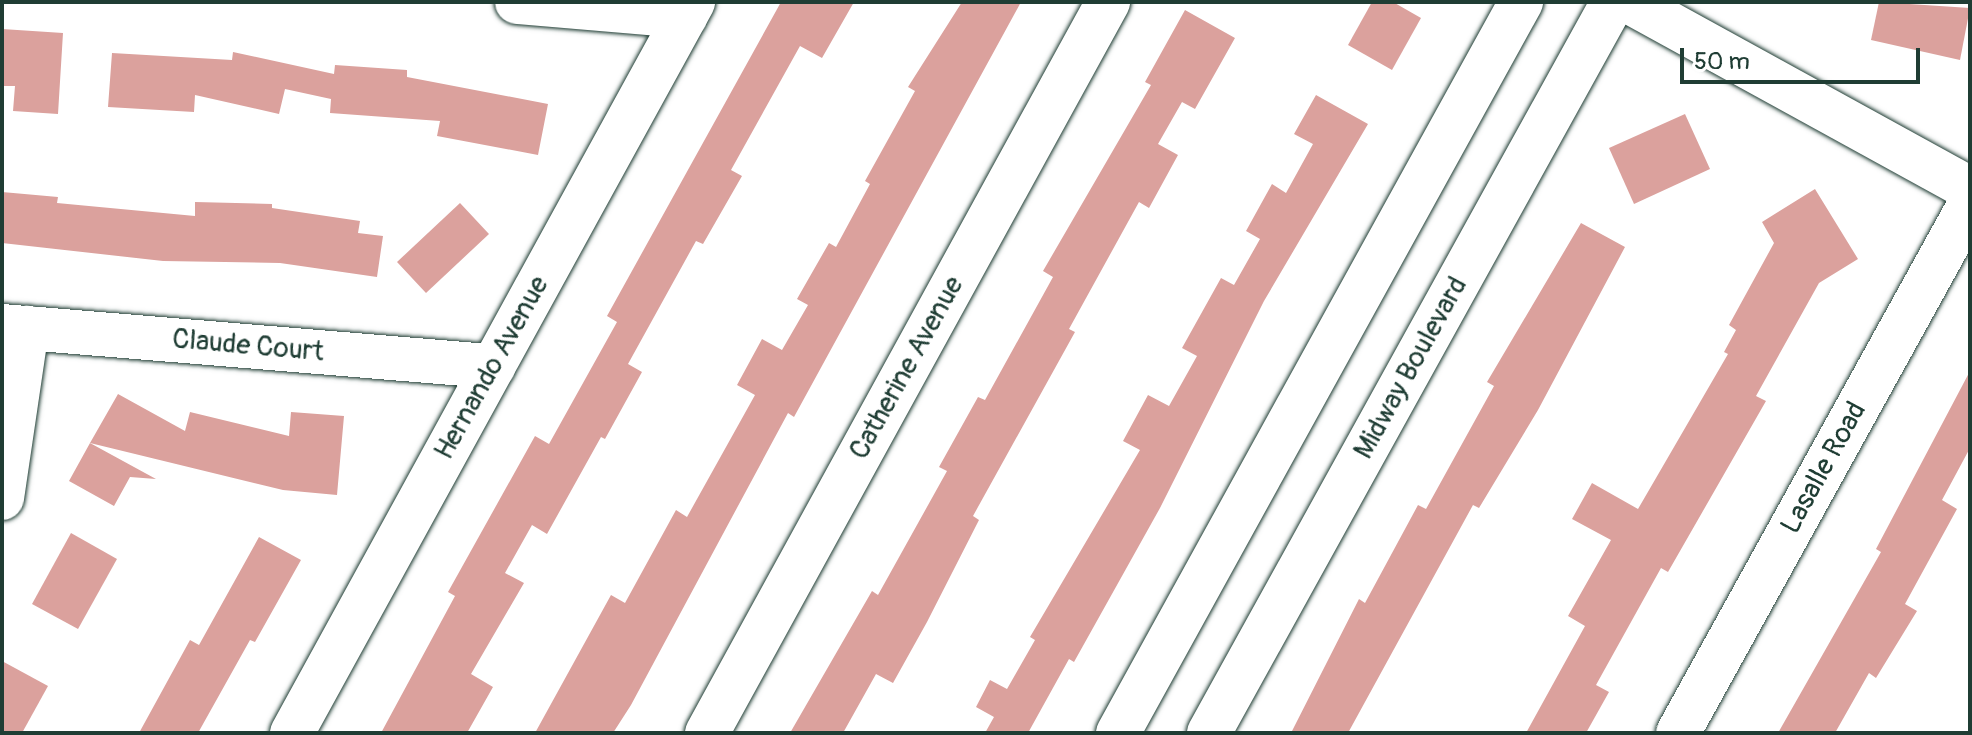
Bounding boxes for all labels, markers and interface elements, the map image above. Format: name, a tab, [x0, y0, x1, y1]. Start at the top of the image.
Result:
scale bar	[1684, 32, 1924, 82]
text: 50 m	[1694, 47, 1750, 76]
street label: Hernando Avenue	[428, 270, 556, 466]
street label: Catherine Avenue	[843, 271, 971, 465]
street label: Midway Boulevard	[1347, 271, 1475, 465]
street label: Claude Court	[171, 323, 325, 369]
street label: Lasalle Road	[1774, 396, 1874, 540]

